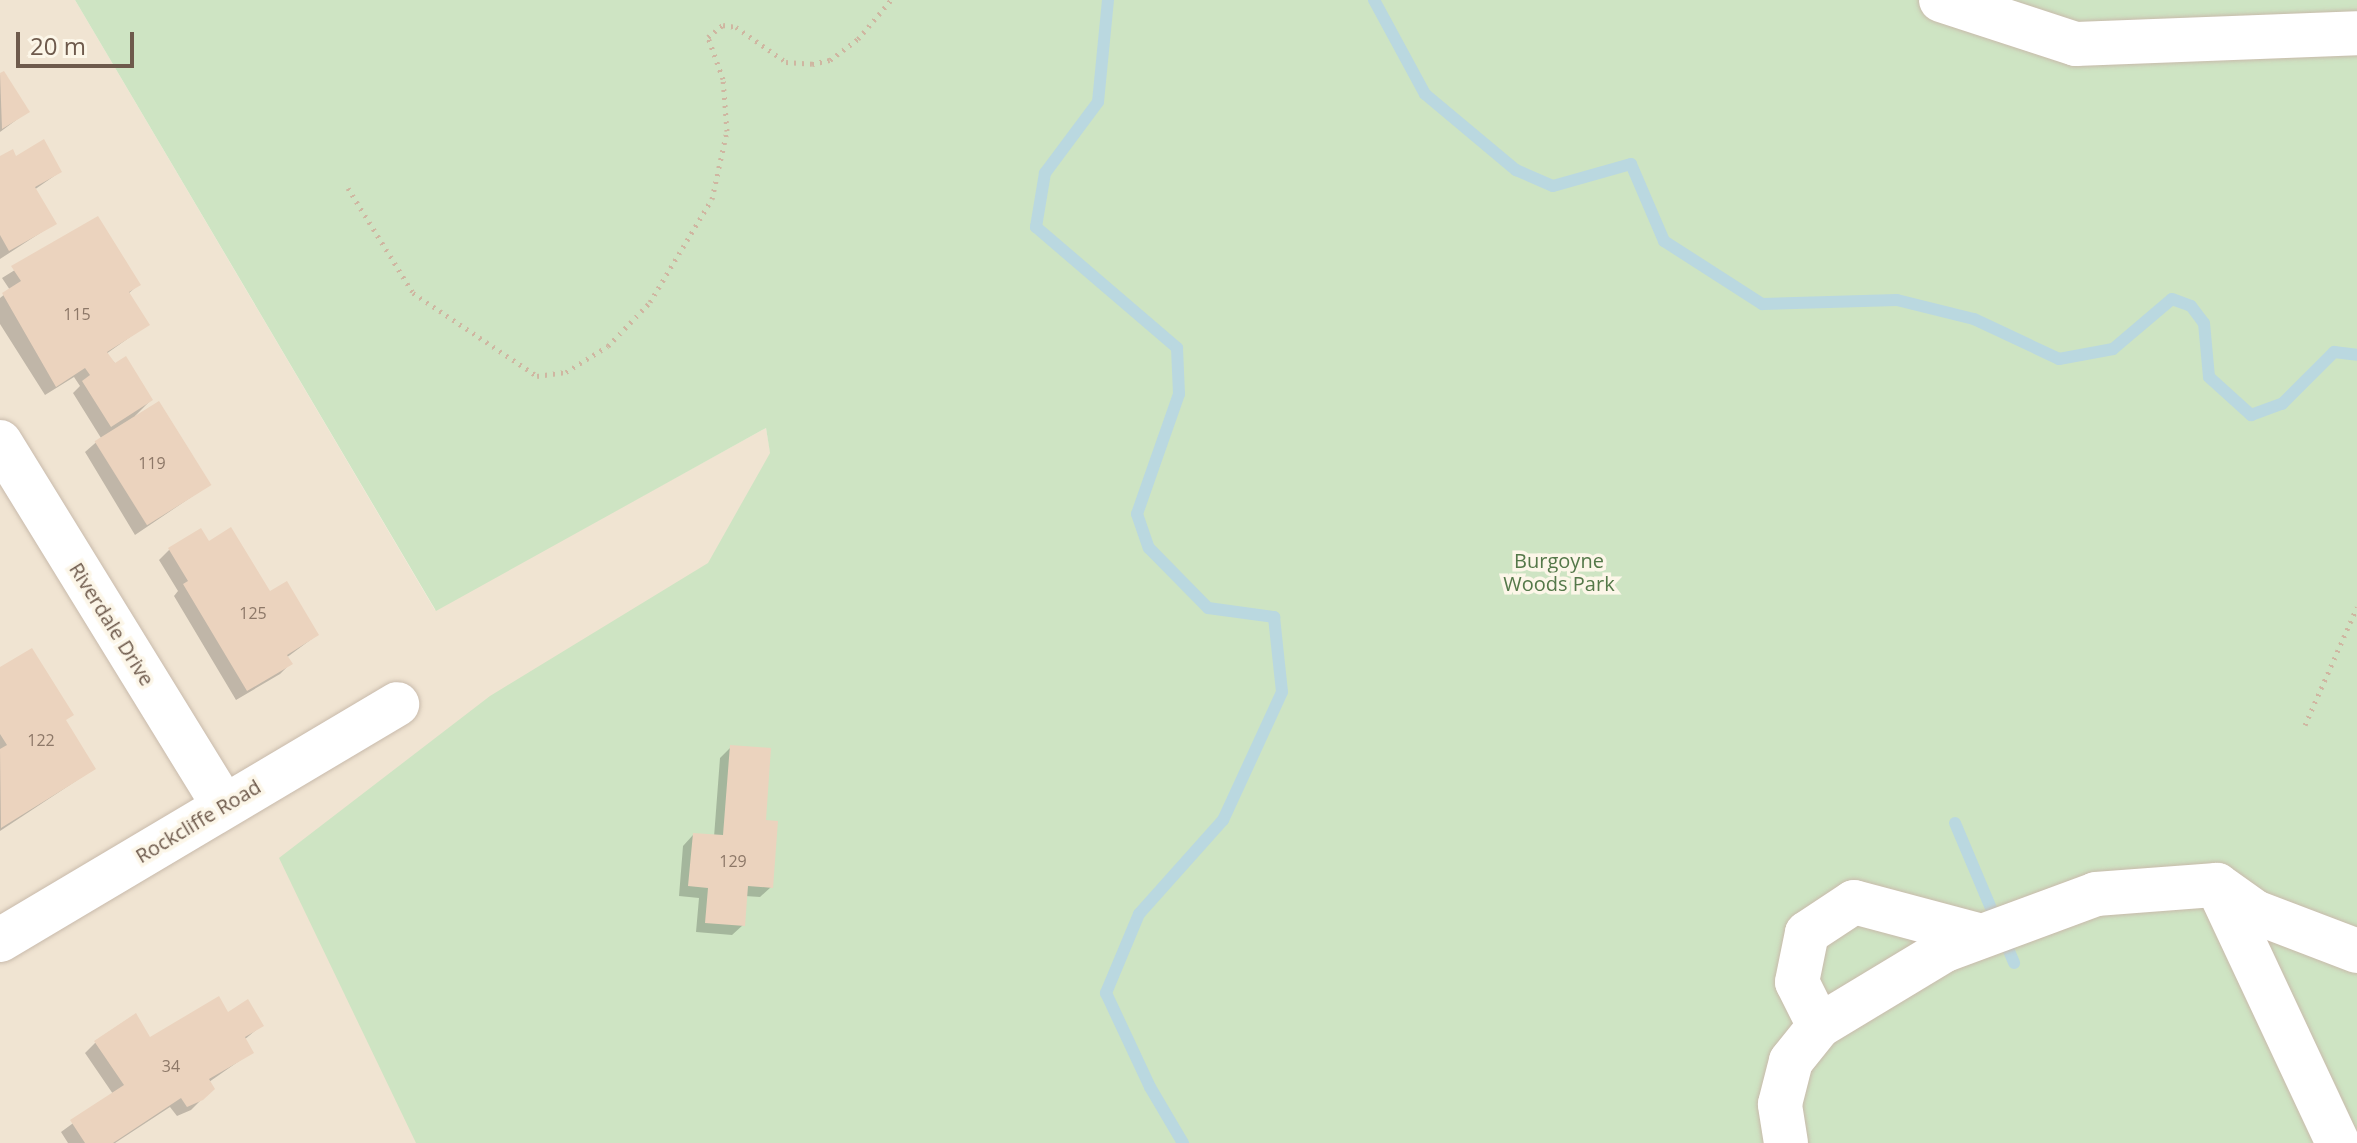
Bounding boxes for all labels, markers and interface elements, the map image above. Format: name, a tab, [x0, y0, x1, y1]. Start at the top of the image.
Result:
scale bar	[20, 16, 138, 66]
text: 20 m	[30, 29, 86, 62]
house number: 115	[63, 304, 91, 324]
house number: 119	[138, 453, 166, 473]
park label: Burgoyne Woods Park	[1503, 548, 1615, 595]
street label: Riverdale Drive	[65, 558, 159, 690]
house number: 125	[239, 603, 267, 623]
house number: 122	[27, 730, 55, 750]
street label: Rockcliffe Road	[131, 774, 265, 868]
house number: 129	[719, 851, 747, 871]
house number: 34	[162, 1056, 180, 1076]

